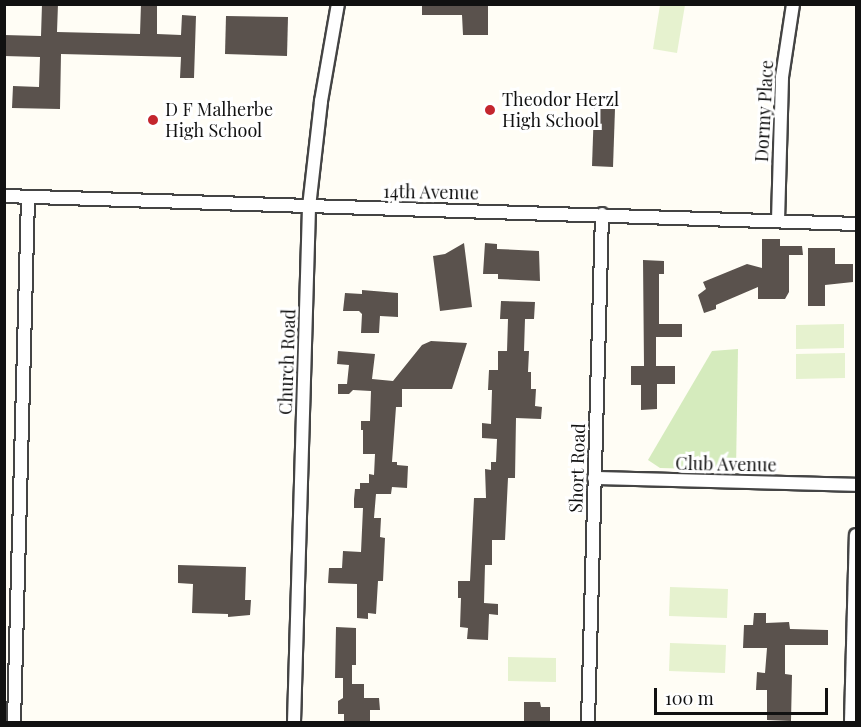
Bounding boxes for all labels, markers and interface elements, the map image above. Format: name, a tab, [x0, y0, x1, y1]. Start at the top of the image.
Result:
street label: Dormy Place	[751, 59, 777, 163]
place label: Theodor Herzl High School	[502, 89, 620, 132]
place label: D F Malherbe High School	[165, 99, 274, 142]
marker: Theodor Herzl High School	[483, 103, 497, 117]
marker: D F Malherbe High School	[146, 113, 160, 127]
street label: 14th Avenue	[383, 180, 479, 204]
street label: Church Road	[274, 309, 300, 415]
street label: Short Road	[565, 423, 589, 513]
street label: Club Avenue	[675, 452, 777, 476]
scale bar	[657, 676, 831, 714]
text: 100 m	[665, 686, 714, 710]

